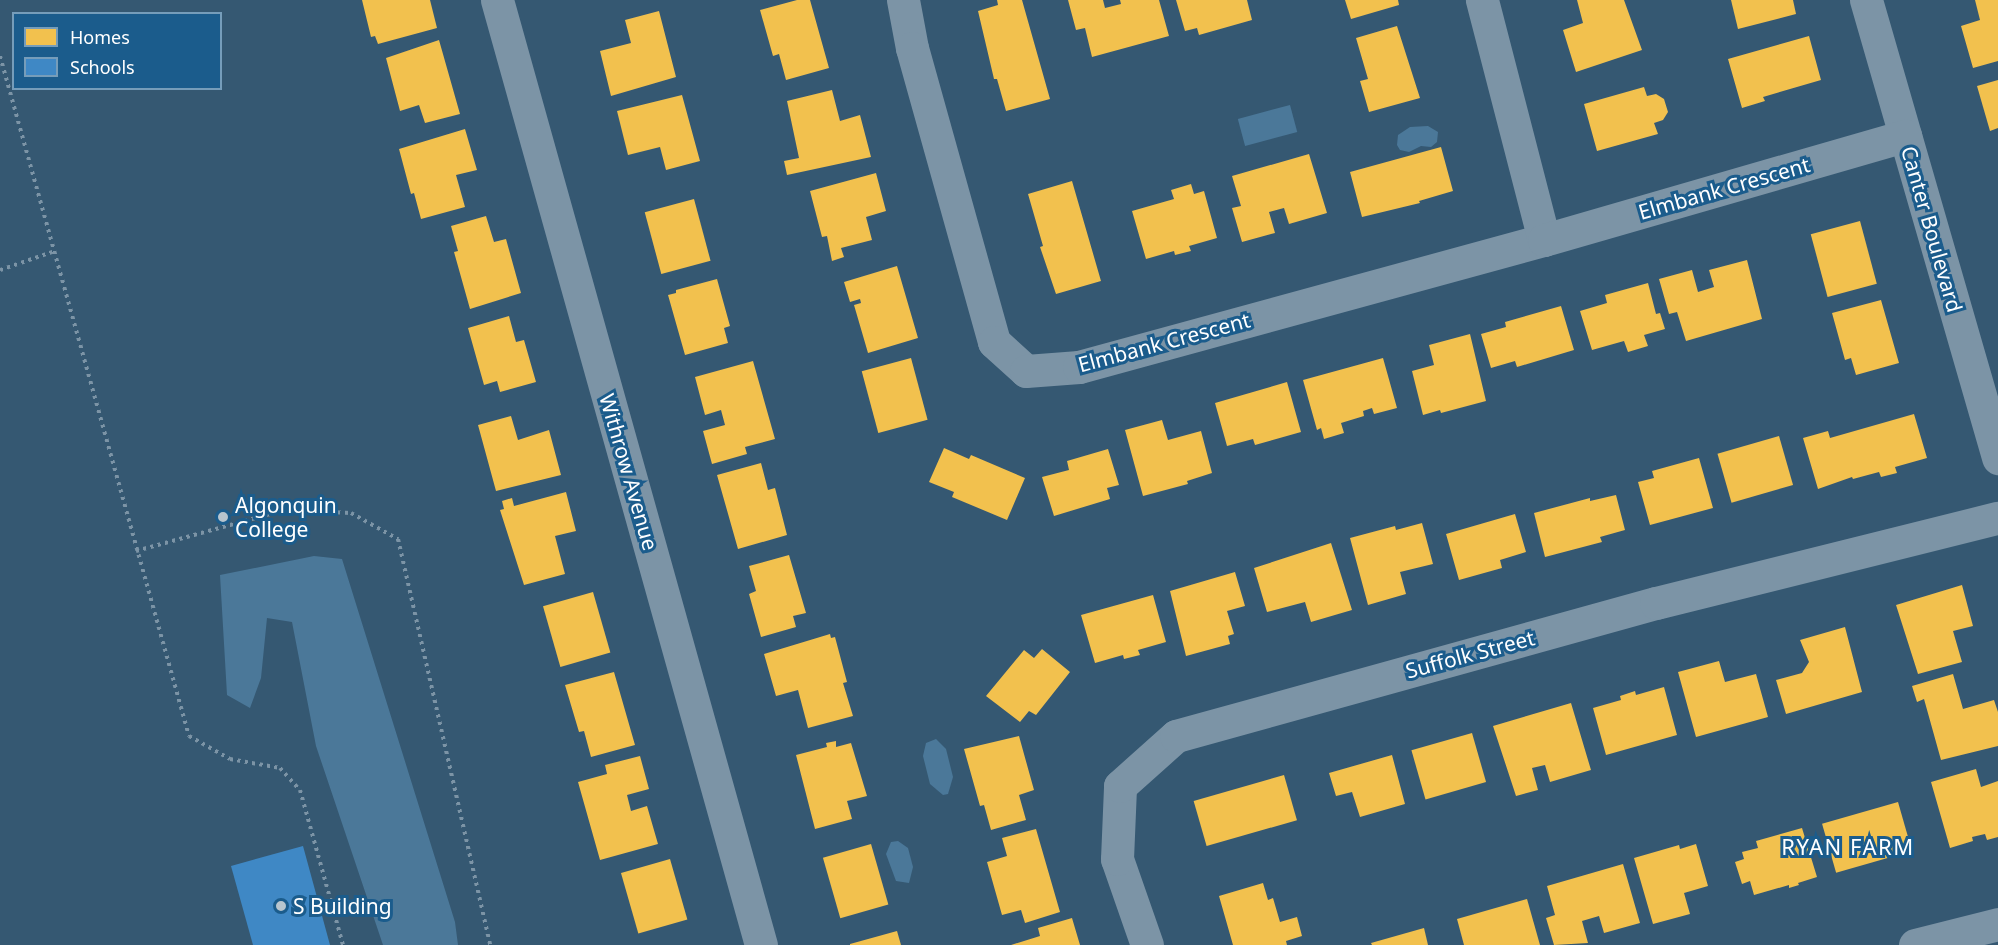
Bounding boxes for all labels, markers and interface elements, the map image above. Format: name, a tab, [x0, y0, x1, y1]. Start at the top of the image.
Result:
legend	[12, 12, 222, 90]
text: Homes	[70, 25, 130, 49]
text: Schools	[70, 55, 135, 79]
street label: Canter Boulevard	[1896, 143, 1968, 315]
street label: Elmbank Crescent	[1635, 151, 1813, 225]
street label: Elmbank Crescent	[1075, 307, 1253, 377]
street label: Withrow Avenue	[595, 391, 663, 553]
place label: Algonquin College	[235, 492, 337, 542]
marker: Algonquin College	[216, 510, 230, 524]
street label: Suffolk Street	[1403, 625, 1537, 683]
district label: RYAN FARM	[1781, 834, 1915, 860]
place label: S Building	[293, 893, 392, 919]
marker: S Building	[274, 899, 288, 913]

